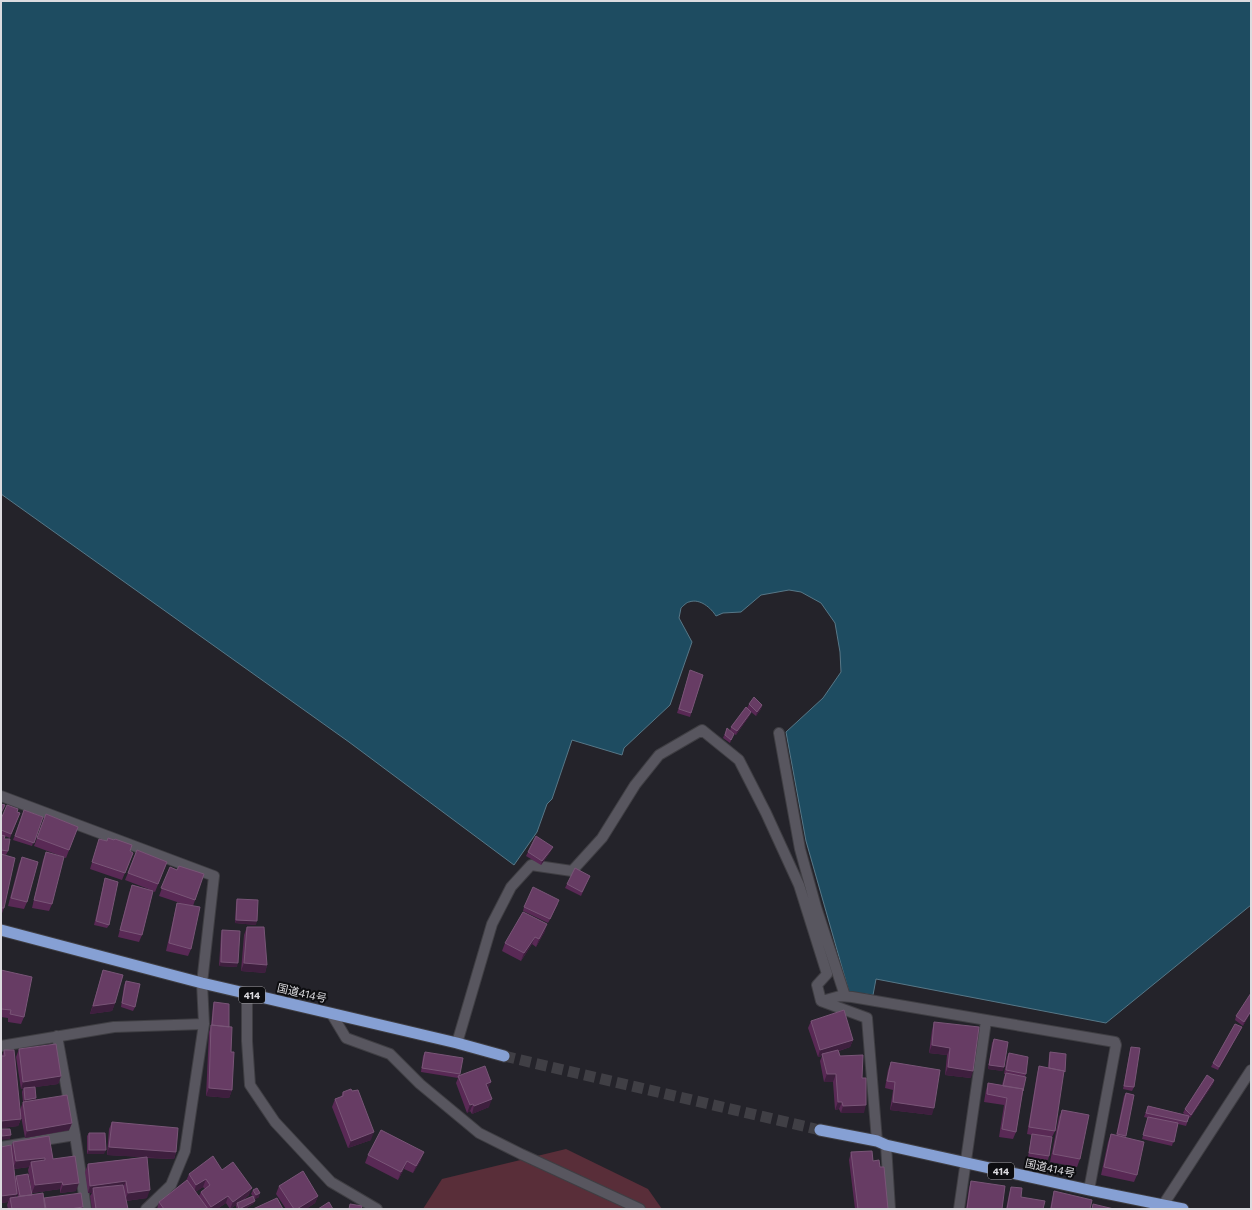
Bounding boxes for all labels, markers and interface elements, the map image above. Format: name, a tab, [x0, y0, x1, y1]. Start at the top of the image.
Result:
street label: 国道414号	[276, 980, 328, 1005]
road number: 414	[239, 987, 265, 1003]
street label: 国道414号	[1024, 1156, 1076, 1179]
road number: 414	[988, 1163, 1014, 1179]

